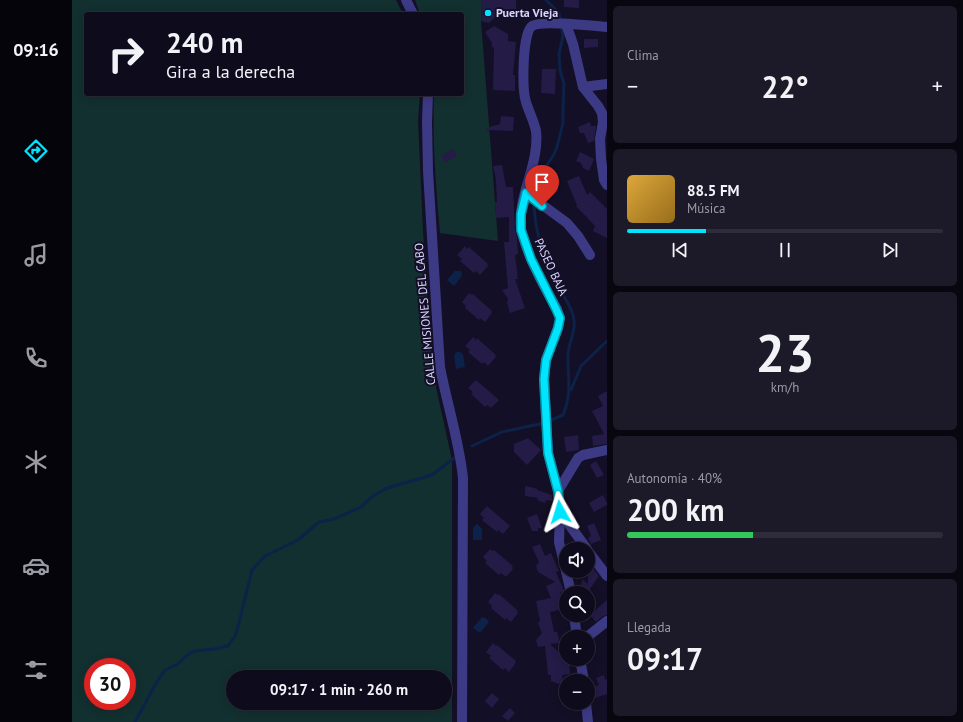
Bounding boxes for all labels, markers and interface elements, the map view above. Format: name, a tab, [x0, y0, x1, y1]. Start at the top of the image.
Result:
place label: Puerta Vieja	[496, 5, 558, 20]
marker: Puerta Vieja	[483, 8, 493, 18]
text: 240 m	[166, 24, 243, 61]
icon: right	[100, 28, 152, 80]
text: 09:16	[13, 38, 59, 61]
text: Clima	[627, 47, 659, 64]
text: Gira a la derecha	[166, 60, 295, 83]
text: 22°	[761, 67, 809, 106]
text: −	[627, 72, 638, 100]
text: +	[932, 72, 943, 100]
icon: directions	[22, 137, 50, 165]
pin	[525, 165, 559, 206]
icon: arrive	[531, 171, 553, 193]
text: 88.5 FM	[687, 181, 740, 200]
text: Música	[687, 200, 726, 217]
street label: PASEO BAJA	[532, 236, 571, 298]
icon: previous	[669, 239, 691, 261]
icon: pause	[774, 239, 796, 261]
icon: next	[879, 239, 901, 261]
icon: music	[22, 241, 50, 269]
street label: CALLE MISIONES DEL CABO	[411, 242, 438, 386]
text: 23	[756, 319, 814, 386]
icon: phone	[22, 344, 50, 372]
text: km/h	[771, 379, 799, 396]
icon: climate	[22, 448, 50, 476]
text: Autonomía · 40%	[627, 470, 722, 487]
text: 200 km	[627, 490, 725, 529]
position arrow	[539, 491, 581, 533]
map controls	[559, 542, 595, 710]
button: sound	[559, 542, 595, 578]
icon: car	[22, 552, 50, 580]
button: search	[559, 586, 595, 622]
text: Llegada	[627, 619, 671, 636]
button: +	[559, 630, 595, 666]
text: 09:17	[627, 639, 703, 678]
icon: filters	[22, 656, 50, 684]
speed limit sign: 30	[84, 658, 136, 710]
button: −	[559, 674, 595, 710]
text: 09:17 · 1 min · 260 m	[270, 680, 408, 699]

